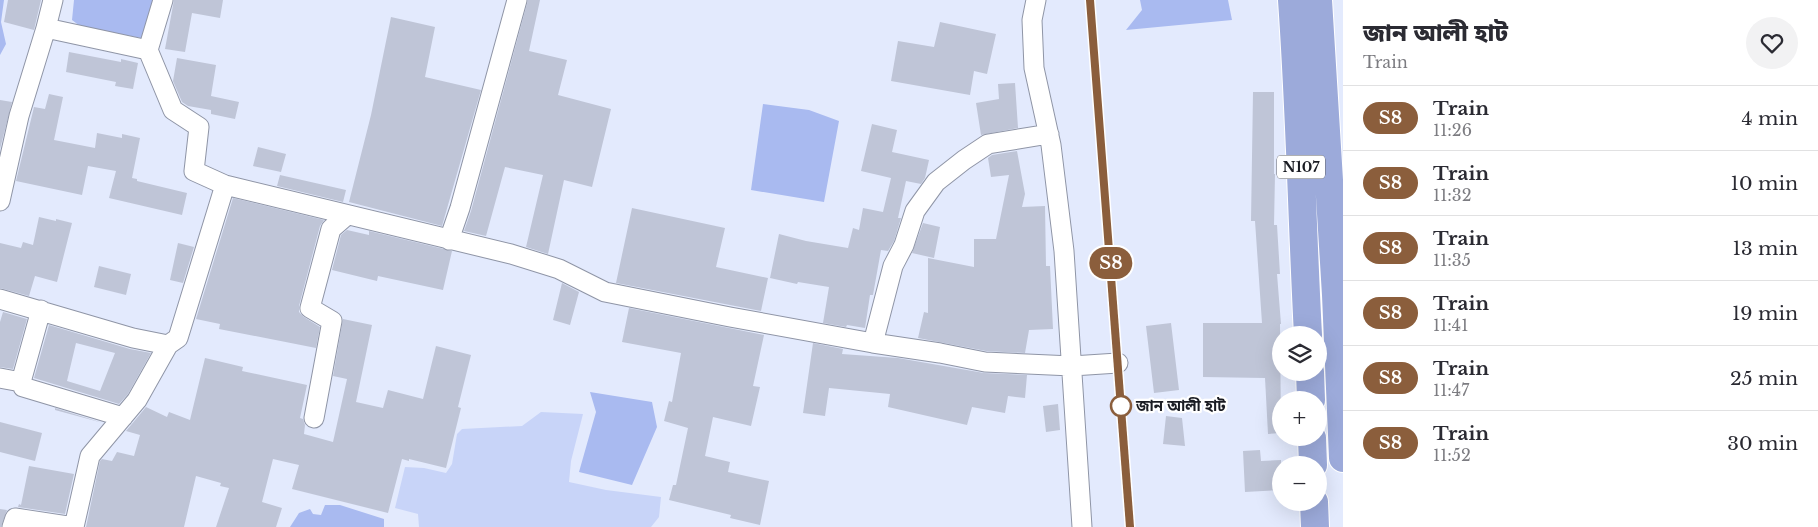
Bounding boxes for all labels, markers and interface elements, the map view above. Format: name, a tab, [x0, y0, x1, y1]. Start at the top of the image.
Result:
button: heart	[1746, 17, 1798, 69]
text: জান আলী হাট	[1363, 18, 1508, 47]
text: Train	[1363, 52, 1408, 72]
text: Train	[1433, 97, 1489, 120]
text: S8	[1379, 107, 1402, 129]
text: 4 min	[1741, 107, 1798, 130]
text: 11:26	[1433, 120, 1472, 140]
road number: N107	[1277, 156, 1325, 178]
text: Train	[1433, 162, 1489, 185]
text: S8	[1379, 172, 1402, 194]
text: 10 min	[1731, 172, 1798, 195]
text: 11:32	[1433, 185, 1472, 205]
text: Train	[1433, 227, 1489, 250]
text: S8	[1379, 237, 1402, 259]
text: 13 min	[1732, 237, 1798, 260]
line badge: S8	[1088, 247, 1134, 279]
text: 11:35	[1433, 250, 1471, 270]
text: S8	[1099, 252, 1123, 274]
text: Train	[1433, 292, 1489, 315]
text: S8	[1379, 302, 1402, 324]
text: 19 min	[1732, 302, 1798, 325]
text: 11:41	[1433, 315, 1468, 335]
map controls	[1272, 326, 1327, 511]
button: layers	[1272, 326, 1327, 381]
text: Train	[1433, 357, 1489, 380]
text: S8	[1379, 367, 1402, 389]
text: 25 min	[1730, 367, 1798, 390]
text: 11:47	[1433, 380, 1469, 400]
button: +	[1272, 391, 1327, 446]
marker: জান আলী হাট	[1110, 395, 1132, 417]
place label: জান আলী হাট	[1135, 396, 1226, 415]
text: Train	[1433, 422, 1489, 445]
text: S8	[1379, 432, 1402, 454]
text: 30 min	[1727, 432, 1798, 455]
text: 11:52	[1433, 445, 1471, 465]
button: −	[1272, 456, 1327, 511]

